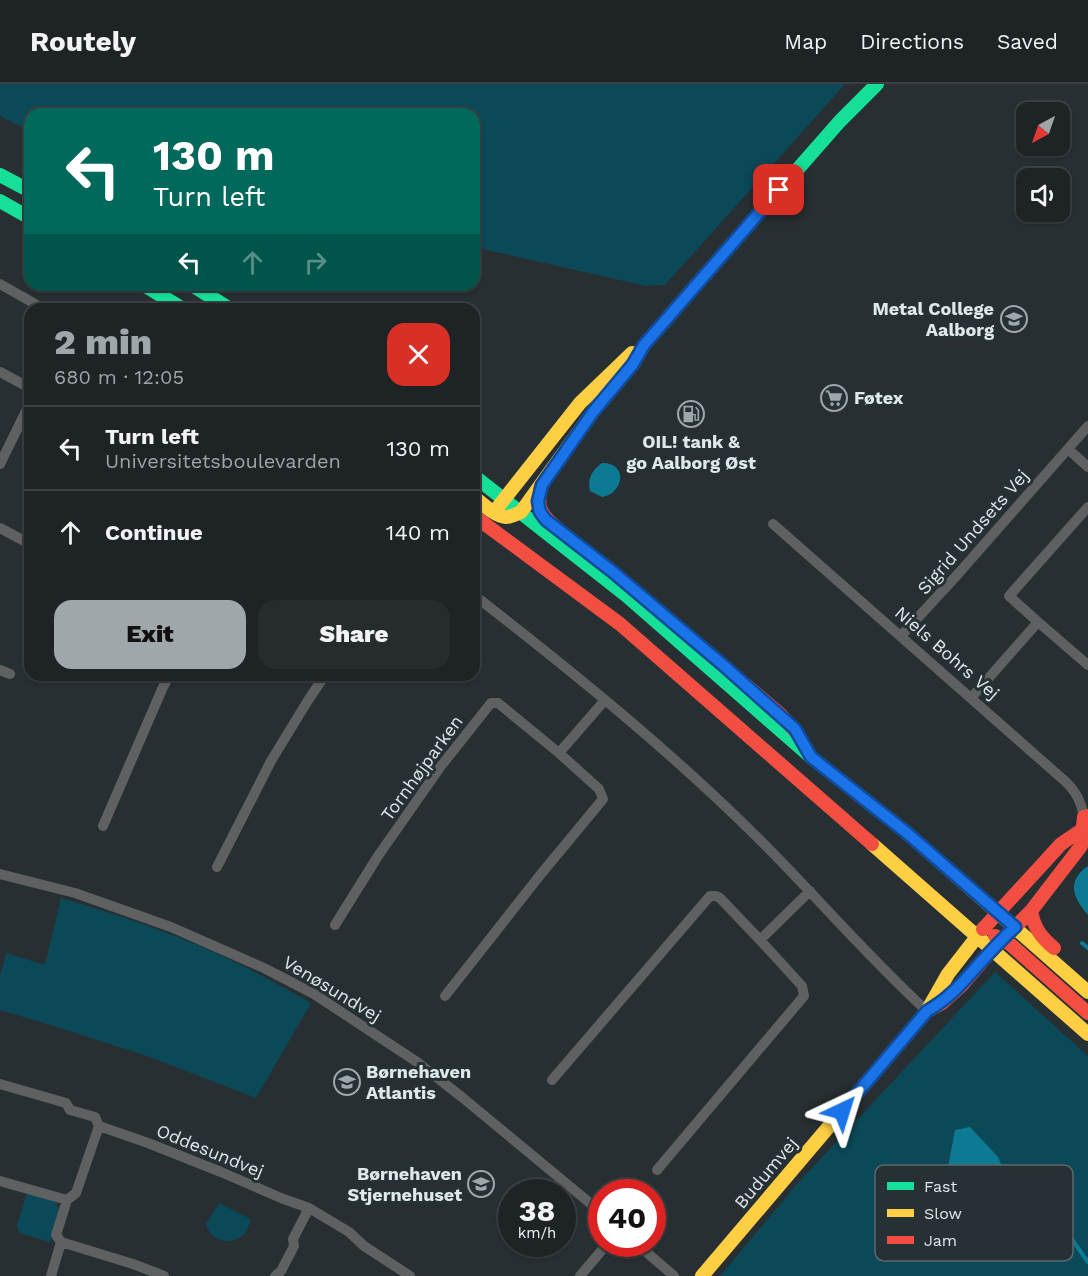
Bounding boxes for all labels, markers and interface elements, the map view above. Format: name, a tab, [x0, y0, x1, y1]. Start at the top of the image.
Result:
text: Routely	[30, 25, 136, 58]
text: Map	[784, 29, 827, 54]
text: Directions	[860, 29, 964, 54]
text: Saved	[997, 29, 1058, 54]
north arrow	[1016, 102, 1070, 156]
map controls	[1016, 102, 1070, 222]
text: 130 m	[153, 131, 275, 180]
icon: left	[54, 132, 132, 210]
pin	[753, 164, 804, 215]
button: sound	[1016, 168, 1070, 222]
icon: arrive	[762, 173, 795, 206]
text: Turn left	[153, 181, 265, 213]
icon: left	[173, 246, 206, 279]
icon: ahead	[236, 246, 269, 279]
icon: right	[299, 246, 332, 279]
place label: Metal College Aalborg	[872, 298, 995, 340]
school or university icon: Metal College Aalborg	[999, 304, 1029, 334]
text: 2 min	[54, 321, 152, 363]
button: close	[387, 323, 450, 386]
text: 680 m · 12:05	[54, 365, 184, 389]
supermarket icon: Føtex	[819, 383, 849, 413]
place label: Føtex	[854, 387, 904, 408]
fuel station icon: OIL! tank & go Aalborg Øst	[676, 399, 706, 429]
text: Turn left	[105, 424, 199, 449]
place label: OIL! tank & go Aalborg Øst	[626, 431, 756, 473]
icon: left	[54, 432, 87, 465]
text: 130 m	[386, 436, 450, 461]
text: Universitetsboulevarden	[105, 449, 341, 473]
street label: Sigrid Undsets Vej	[913, 465, 1033, 598]
icon: ahead	[54, 516, 87, 549]
text: Continue	[105, 520, 203, 545]
text: 140 m	[386, 520, 450, 545]
button: Exit	[54, 600, 246, 669]
button: Share	[258, 600, 450, 669]
street label: Niels Bohrs Vej	[891, 602, 1004, 704]
street label: Tornhøjparken	[376, 711, 467, 824]
street label: Venøsundvej	[279, 951, 385, 1026]
place label: Børnehaven Atlantis	[366, 1061, 471, 1103]
school or university icon: Børnehaven Atlantis	[332, 1067, 362, 1097]
position arrow	[810, 1079, 874, 1143]
street label: Oddesundvej	[153, 1119, 267, 1182]
street label: Budumvej	[730, 1133, 802, 1213]
place label: Børnehaven Stjernehuset	[348, 1163, 462, 1205]
legend	[875, 1165, 1073, 1261]
school or university icon: Børnehaven Stjernehuset	[466, 1169, 496, 1199]
text: Fast	[924, 1177, 957, 1196]
speed limit sign: 40	[588, 1179, 666, 1257]
text: 38	[519, 1193, 555, 1228]
text: Slow	[924, 1204, 962, 1223]
text: km/h	[518, 1224, 556, 1242]
text: Jam	[924, 1231, 957, 1250]

